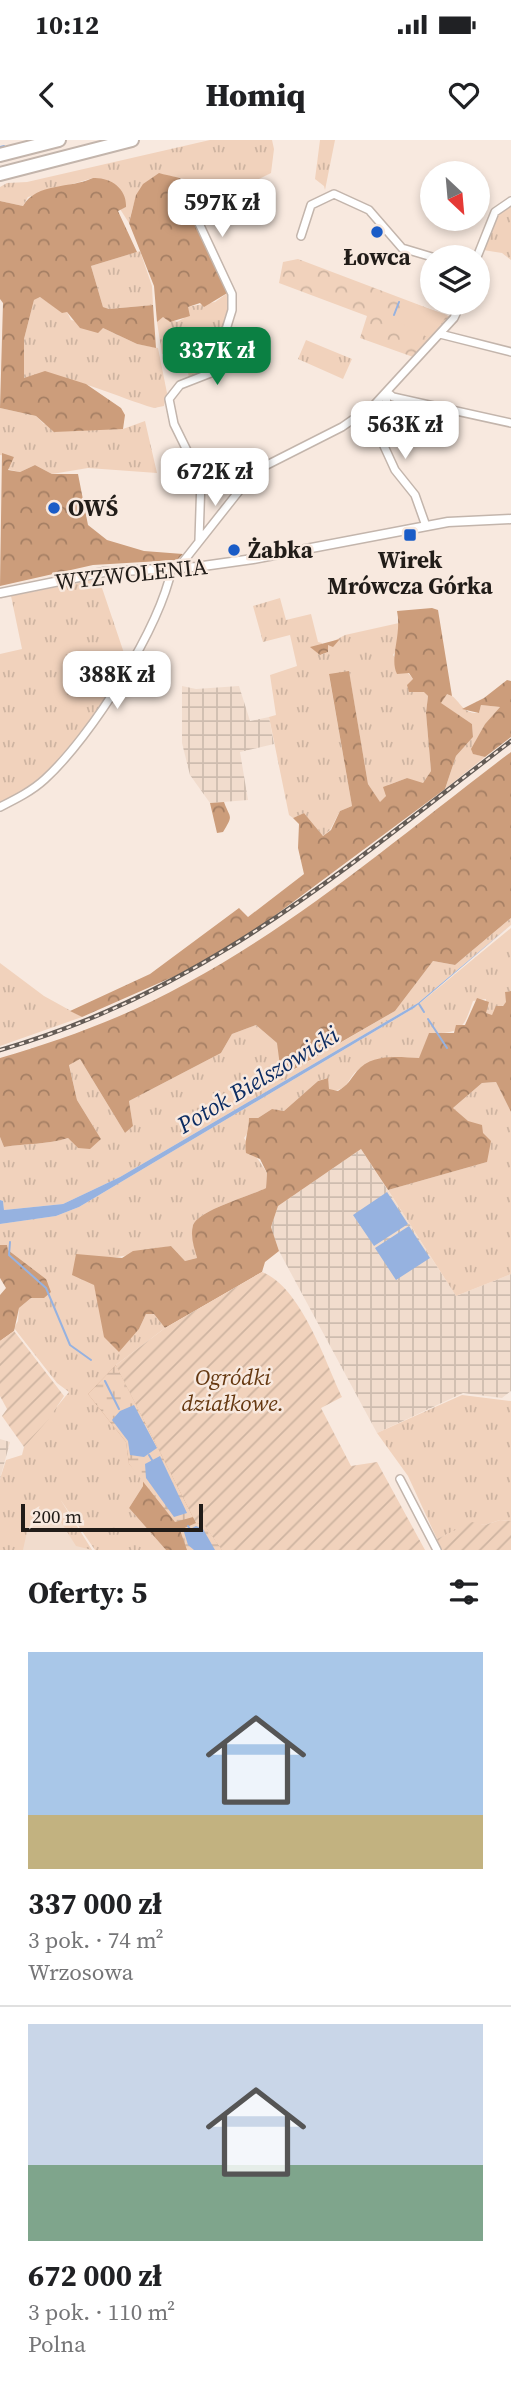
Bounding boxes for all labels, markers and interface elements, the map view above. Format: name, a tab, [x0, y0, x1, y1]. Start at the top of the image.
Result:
text: 10:12	[35, 7, 99, 43]
text: Homiq	[206, 73, 305, 117]
icon: back	[28, 76, 66, 114]
icon: heart	[445, 76, 483, 114]
north arrow	[420, 161, 490, 231]
map controls	[420, 161, 490, 315]
pin: 597K zł	[157, 180, 287, 239]
text: 597K zł	[184, 186, 260, 218]
marker: Łowca	[369, 224, 385, 240]
place label: Łowca	[343, 241, 412, 273]
button: layers	[420, 245, 490, 315]
pin: 337K zł	[152, 328, 282, 387]
text: 337K zł	[179, 334, 255, 366]
pin: 563K zł	[340, 402, 470, 461]
text: 563K zł	[367, 408, 443, 440]
pin: 672K zł	[150, 448, 280, 508]
text: 672K zł	[177, 455, 253, 487]
place label: OWŚ	[68, 492, 118, 524]
marker: OWŚ	[46, 500, 62, 516]
marker: Wirek Mrówcza Górka	[402, 527, 418, 543]
place label: Żabka	[248, 534, 314, 566]
marker: Żabka	[226, 542, 242, 558]
place label: Wirek Mrówcza Górka	[327, 544, 493, 602]
street label: WYZWOLENIA	[53, 550, 210, 598]
pin: 388K zł	[52, 652, 182, 711]
text: 388K zł	[79, 658, 155, 690]
water label: Potok Bielszowicki	[170, 1018, 346, 1142]
park label: Ogródki działkowe.	[182, 1361, 285, 1419]
scale bar	[21, 1501, 203, 1533]
text: 200 m	[32, 1503, 82, 1529]
text: Oferty: 5	[28, 1572, 147, 1613]
icon: filters	[445, 1573, 483, 1611]
icon: home	[193, 1697, 319, 1823]
text: 337 000 zł	[28, 1883, 162, 1924]
text: 3 pok. · 74 m²	[28, 1924, 164, 1956]
text: Wrzosowa	[28, 1956, 133, 1988]
icon: home	[193, 2069, 319, 2195]
text: 672 000 zł	[28, 2255, 162, 2296]
text: 3 pok. · 110 m²	[28, 2296, 175, 2328]
text: Polna	[28, 2328, 86, 2360]

